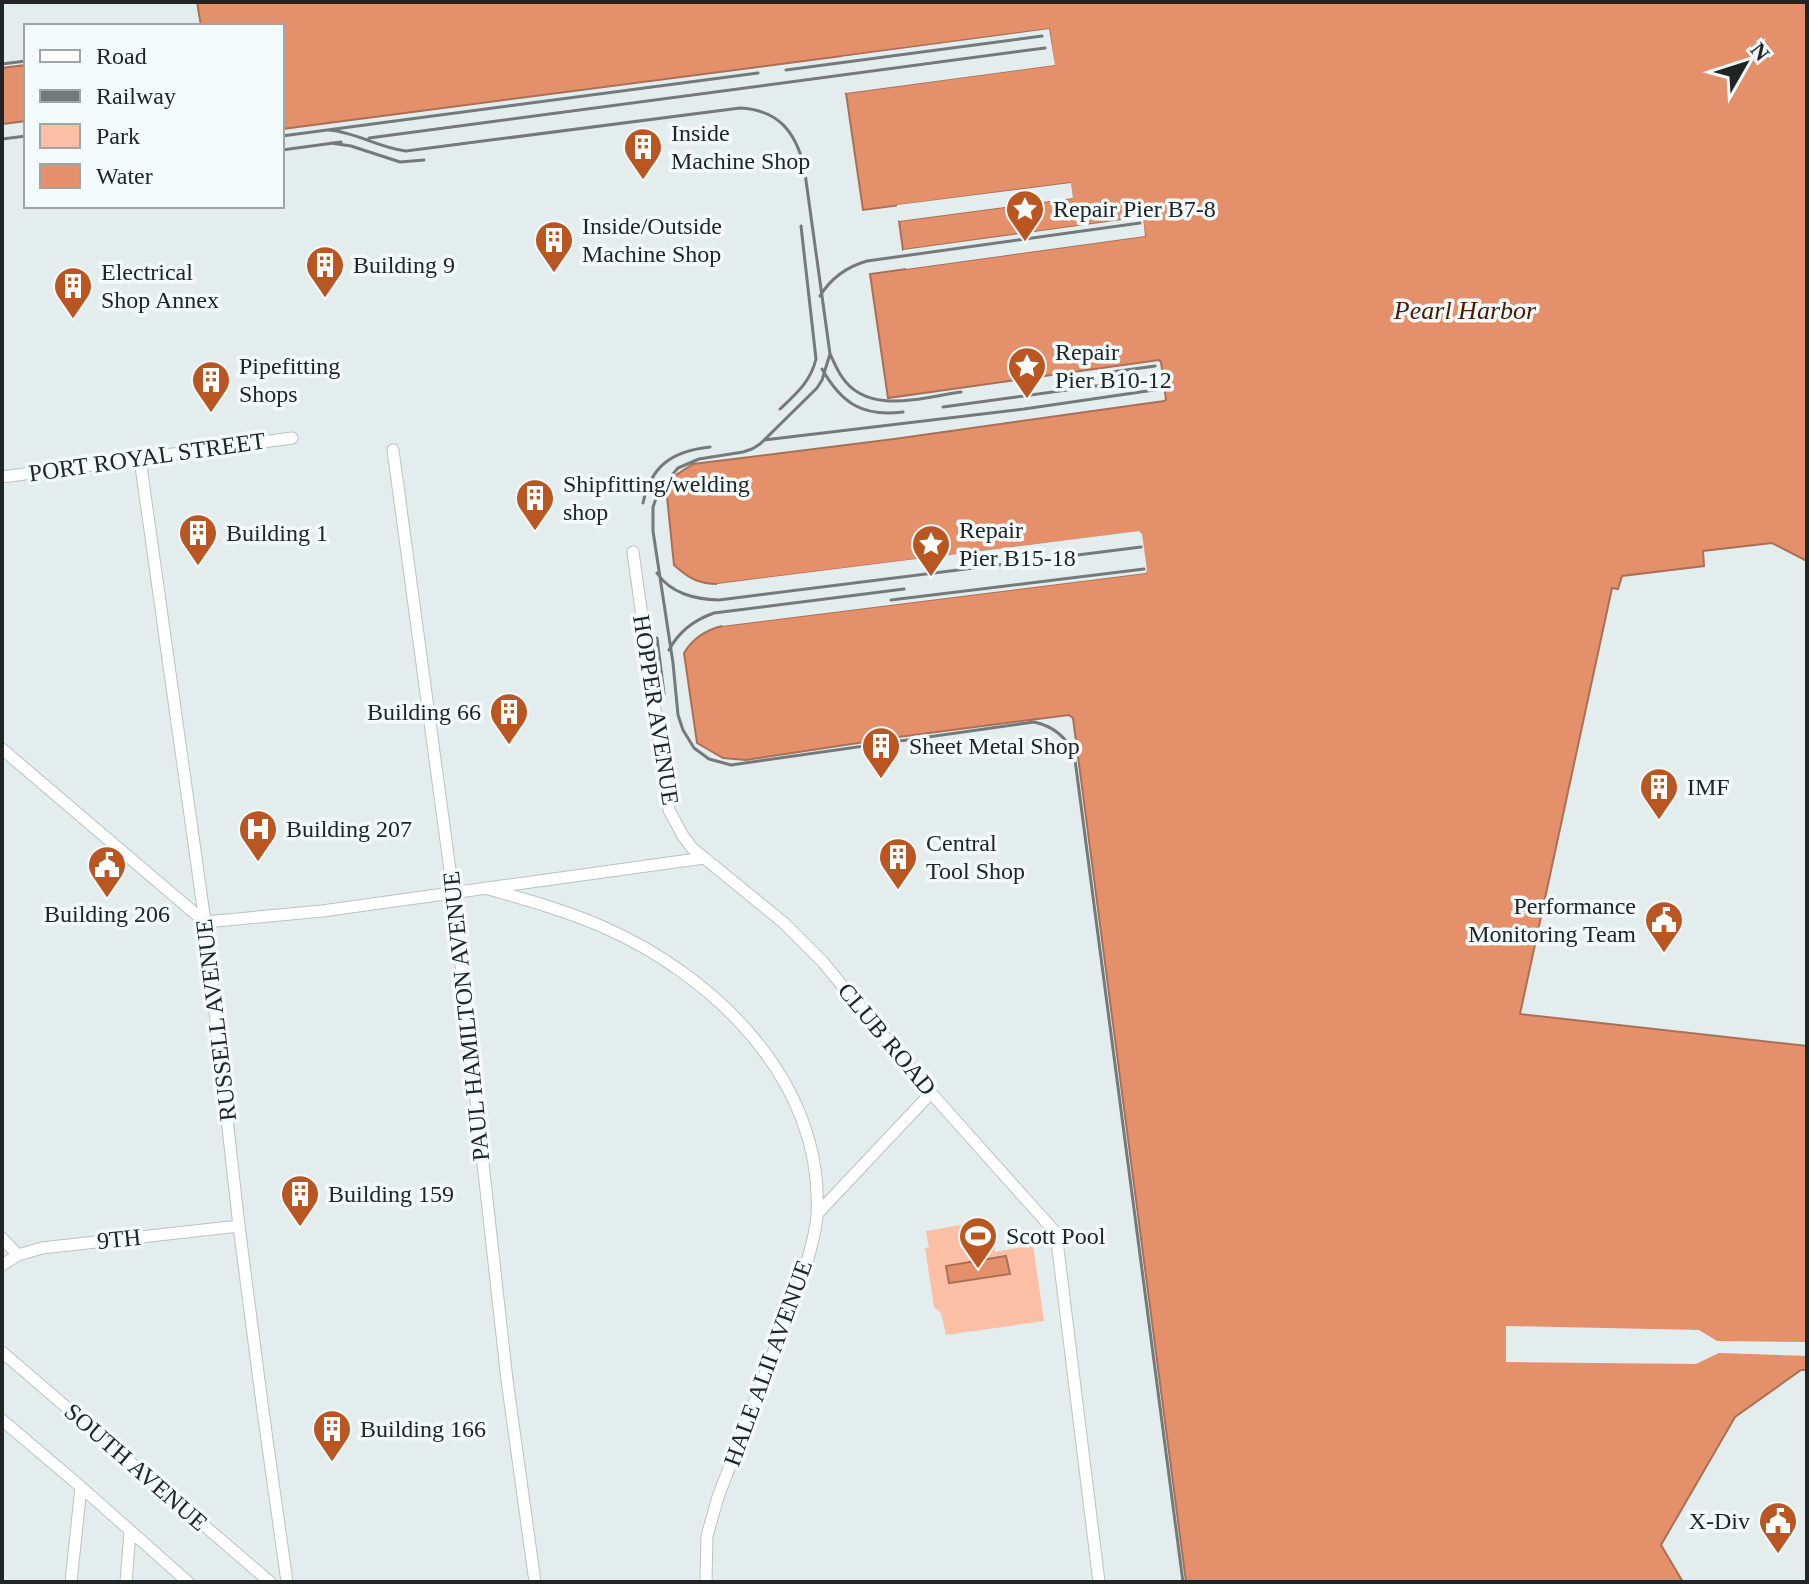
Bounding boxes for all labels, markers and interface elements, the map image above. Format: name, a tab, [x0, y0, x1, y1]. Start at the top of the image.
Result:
legend	[24, 24, 284, 208]
north arrow	[1705, 24, 1785, 104]
text: N	[1745, 38, 1775, 66]
text: Road	[96, 43, 147, 69]
text: Railway	[96, 83, 176, 109]
place label: Inside Machine Shop	[671, 120, 810, 174]
text: Park	[96, 123, 140, 149]
building icon: Inside Machine Shop	[622, 126, 664, 181]
text: Water	[96, 163, 153, 189]
place icon: Repair Pier B7-8	[1004, 188, 1046, 243]
place label: Repair Pier B7-8	[1053, 196, 1216, 222]
place label: Inside/Outside Machine Shop	[582, 213, 722, 267]
building icon: Inside/Outside Machine Shop	[533, 219, 575, 274]
building icon: Building 9	[304, 244, 346, 299]
place label: Building 9	[353, 252, 455, 278]
place label: Electrical Shop Annex	[101, 259, 219, 313]
building icon: Electrical Shop Annex	[52, 265, 94, 320]
water label: Pearl Harbor	[1393, 296, 1537, 325]
place label: Repair Pier B10-12	[1055, 339, 1172, 393]
place icon: Repair Pier B10-12	[1006, 345, 1048, 400]
place label: Pipefitting Shops	[239, 353, 340, 407]
building icon: Pipefitting Shops	[190, 359, 232, 414]
street label: PORT ROYAL STREET	[27, 427, 267, 486]
place label: Shipfitting/welding shop	[563, 471, 750, 525]
building icon: Shipfitting/welding shop	[514, 477, 556, 532]
building icon: Building 1	[177, 512, 219, 567]
place label: Repair Pier B15-18	[959, 517, 1076, 571]
place label: Building 1	[226, 520, 328, 546]
place icon: Repair Pier B15-18	[910, 523, 952, 578]
street label: HOPPER AVENUE	[628, 613, 684, 807]
building icon: Building 66	[488, 691, 530, 746]
place label: Building 66	[367, 699, 481, 725]
building icon: Sheet Metal Shop	[860, 725, 902, 780]
place label: Sheet Metal Shop	[909, 733, 1080, 759]
building icon: IMF	[1638, 766, 1680, 821]
place label: IMF	[1687, 774, 1730, 800]
hospital icon: Building 207	[237, 808, 279, 863]
place label: Building 207	[286, 816, 412, 842]
place label: Central Tool Shop	[926, 830, 1025, 884]
building icon: Central Tool Shop	[877, 836, 919, 891]
public building icon: Building 206	[86, 844, 128, 899]
street label: PAUL HAMILTON AVENUE	[438, 870, 494, 1162]
place label: Performance Monitoring Team	[1468, 893, 1636, 947]
public building icon: Performance Monitoring Team	[1643, 899, 1685, 954]
place label: Building 206	[44, 901, 170, 927]
street label: RUSSELL AVENUE	[191, 917, 241, 1123]
street label: CLUB ROAD	[833, 978, 941, 1100]
building icon: Building 159	[279, 1173, 321, 1228]
place label: Building 159	[328, 1181, 454, 1207]
sports icon: Scott Pool	[957, 1215, 999, 1270]
place label: Scott Pool	[1006, 1223, 1106, 1249]
street label: 9TH	[96, 1224, 142, 1254]
street label: HALE ALII AVENUE	[719, 1257, 817, 1469]
street label: SOUTH AVENUE	[59, 1398, 213, 1536]
building icon: Building 166	[311, 1408, 353, 1463]
place label: Building 166	[360, 1416, 486, 1442]
public building icon: X-Div	[1757, 1500, 1799, 1555]
place label: X-Div	[1689, 1508, 1750, 1534]

